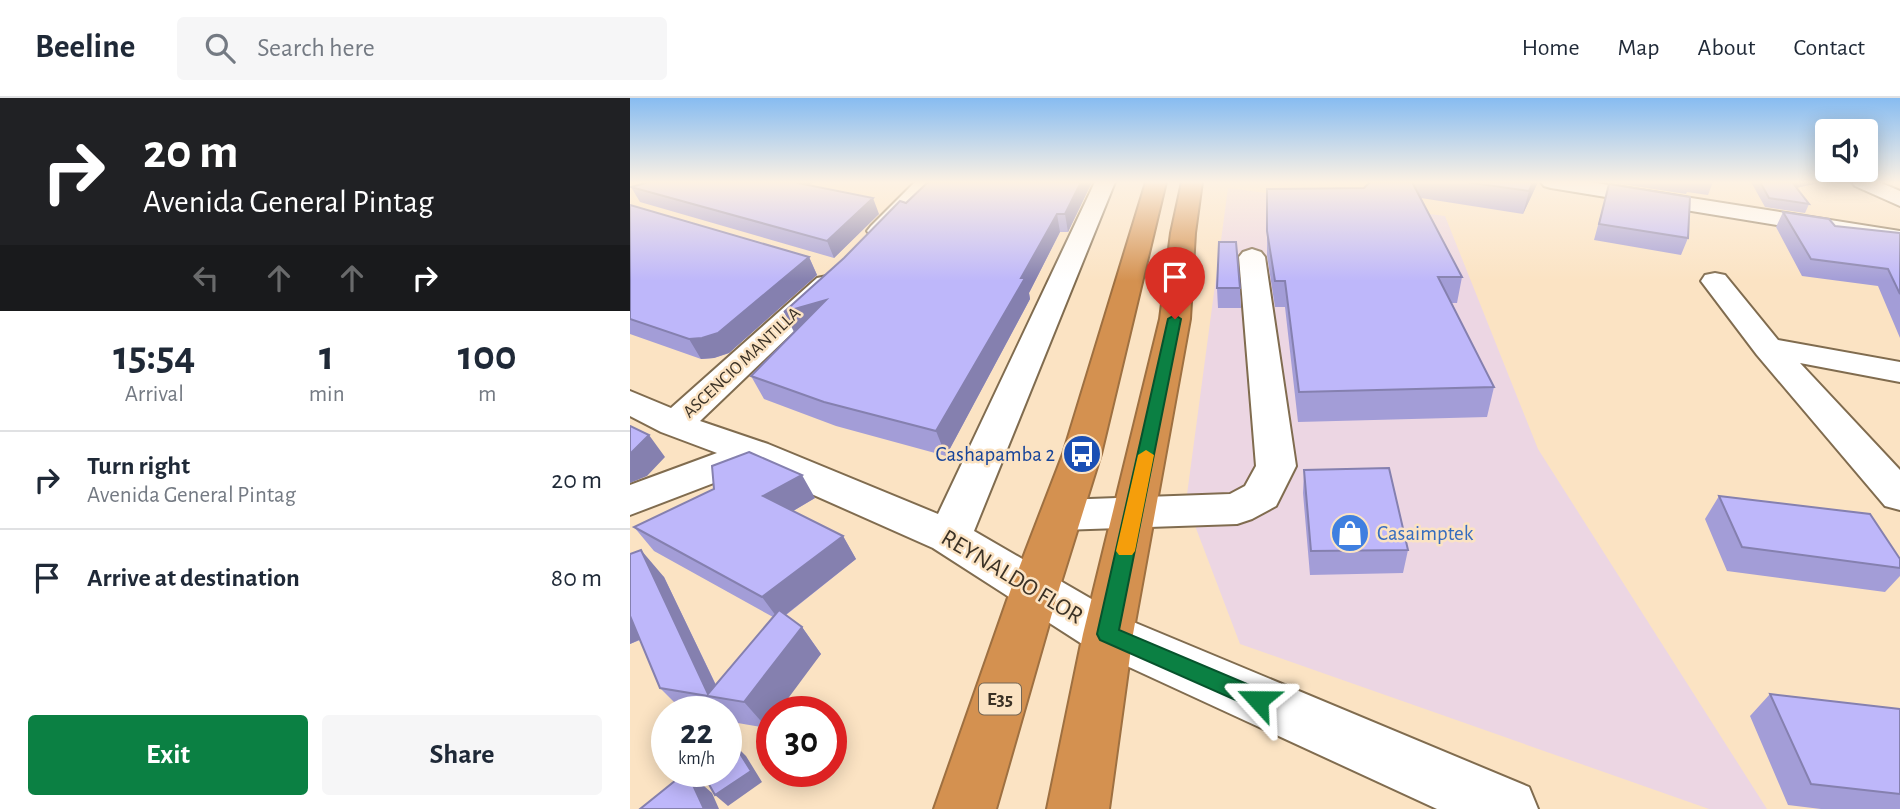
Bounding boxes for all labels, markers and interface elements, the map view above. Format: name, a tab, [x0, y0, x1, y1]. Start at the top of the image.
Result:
search box	[177, 17, 667, 80]
icon: search	[201, 29, 239, 67]
text: Beeline	[35, 31, 135, 64]
text: Search here	[257, 35, 375, 61]
text: Home	[1522, 36, 1580, 60]
text: Map	[1618, 36, 1660, 60]
text: About	[1698, 36, 1755, 60]
text: Contact	[1793, 36, 1865, 60]
map controls	[1815, 119, 1878, 182]
button: sound	[1815, 119, 1878, 182]
icon: right	[28, 126, 119, 217]
text: 20 m	[143, 128, 239, 177]
text: Avenida General Pintag	[143, 186, 434, 218]
pin	[1145, 247, 1205, 319]
icon: arrive	[1156, 258, 1194, 296]
icon: left	[187, 259, 225, 297]
icon: ahead	[260, 259, 298, 297]
icon: ahead	[333, 259, 371, 297]
icon: right	[406, 259, 444, 297]
street label: ASCENCIO MANTILLA	[680, 304, 804, 422]
text: 15:54	[113, 335, 195, 377]
text: 1	[319, 335, 334, 377]
text: 100	[458, 335, 517, 377]
text: Arrival	[125, 383, 184, 406]
text: min	[309, 383, 345, 406]
text: m	[478, 383, 496, 406]
bus stop icon: Cashapamba 2	[1061, 433, 1103, 475]
place label: Cashapamba 2	[935, 444, 1055, 465]
text: Turn right	[87, 453, 190, 479]
icon: right	[28, 461, 66, 499]
text: 20 m	[551, 467, 602, 493]
text: Avenida General Pintag	[87, 484, 296, 507]
shop icon: Casaimptek	[1329, 512, 1371, 554]
place label: Casaimptek	[1377, 523, 1474, 544]
street label: REYNALDO FLOR	[937, 525, 1087, 629]
icon: arrive	[28, 559, 66, 597]
text: Arrive at destination	[87, 565, 300, 591]
text: 80 m	[551, 565, 602, 591]
position arrow	[1221, 663, 1295, 737]
road number: E35	[979, 684, 1021, 714]
speed limit sign: 30	[756, 696, 847, 787]
button: Exit	[28, 715, 308, 795]
button: Share	[322, 715, 602, 795]
text: 22	[680, 715, 713, 750]
text: km/h	[678, 750, 715, 768]

